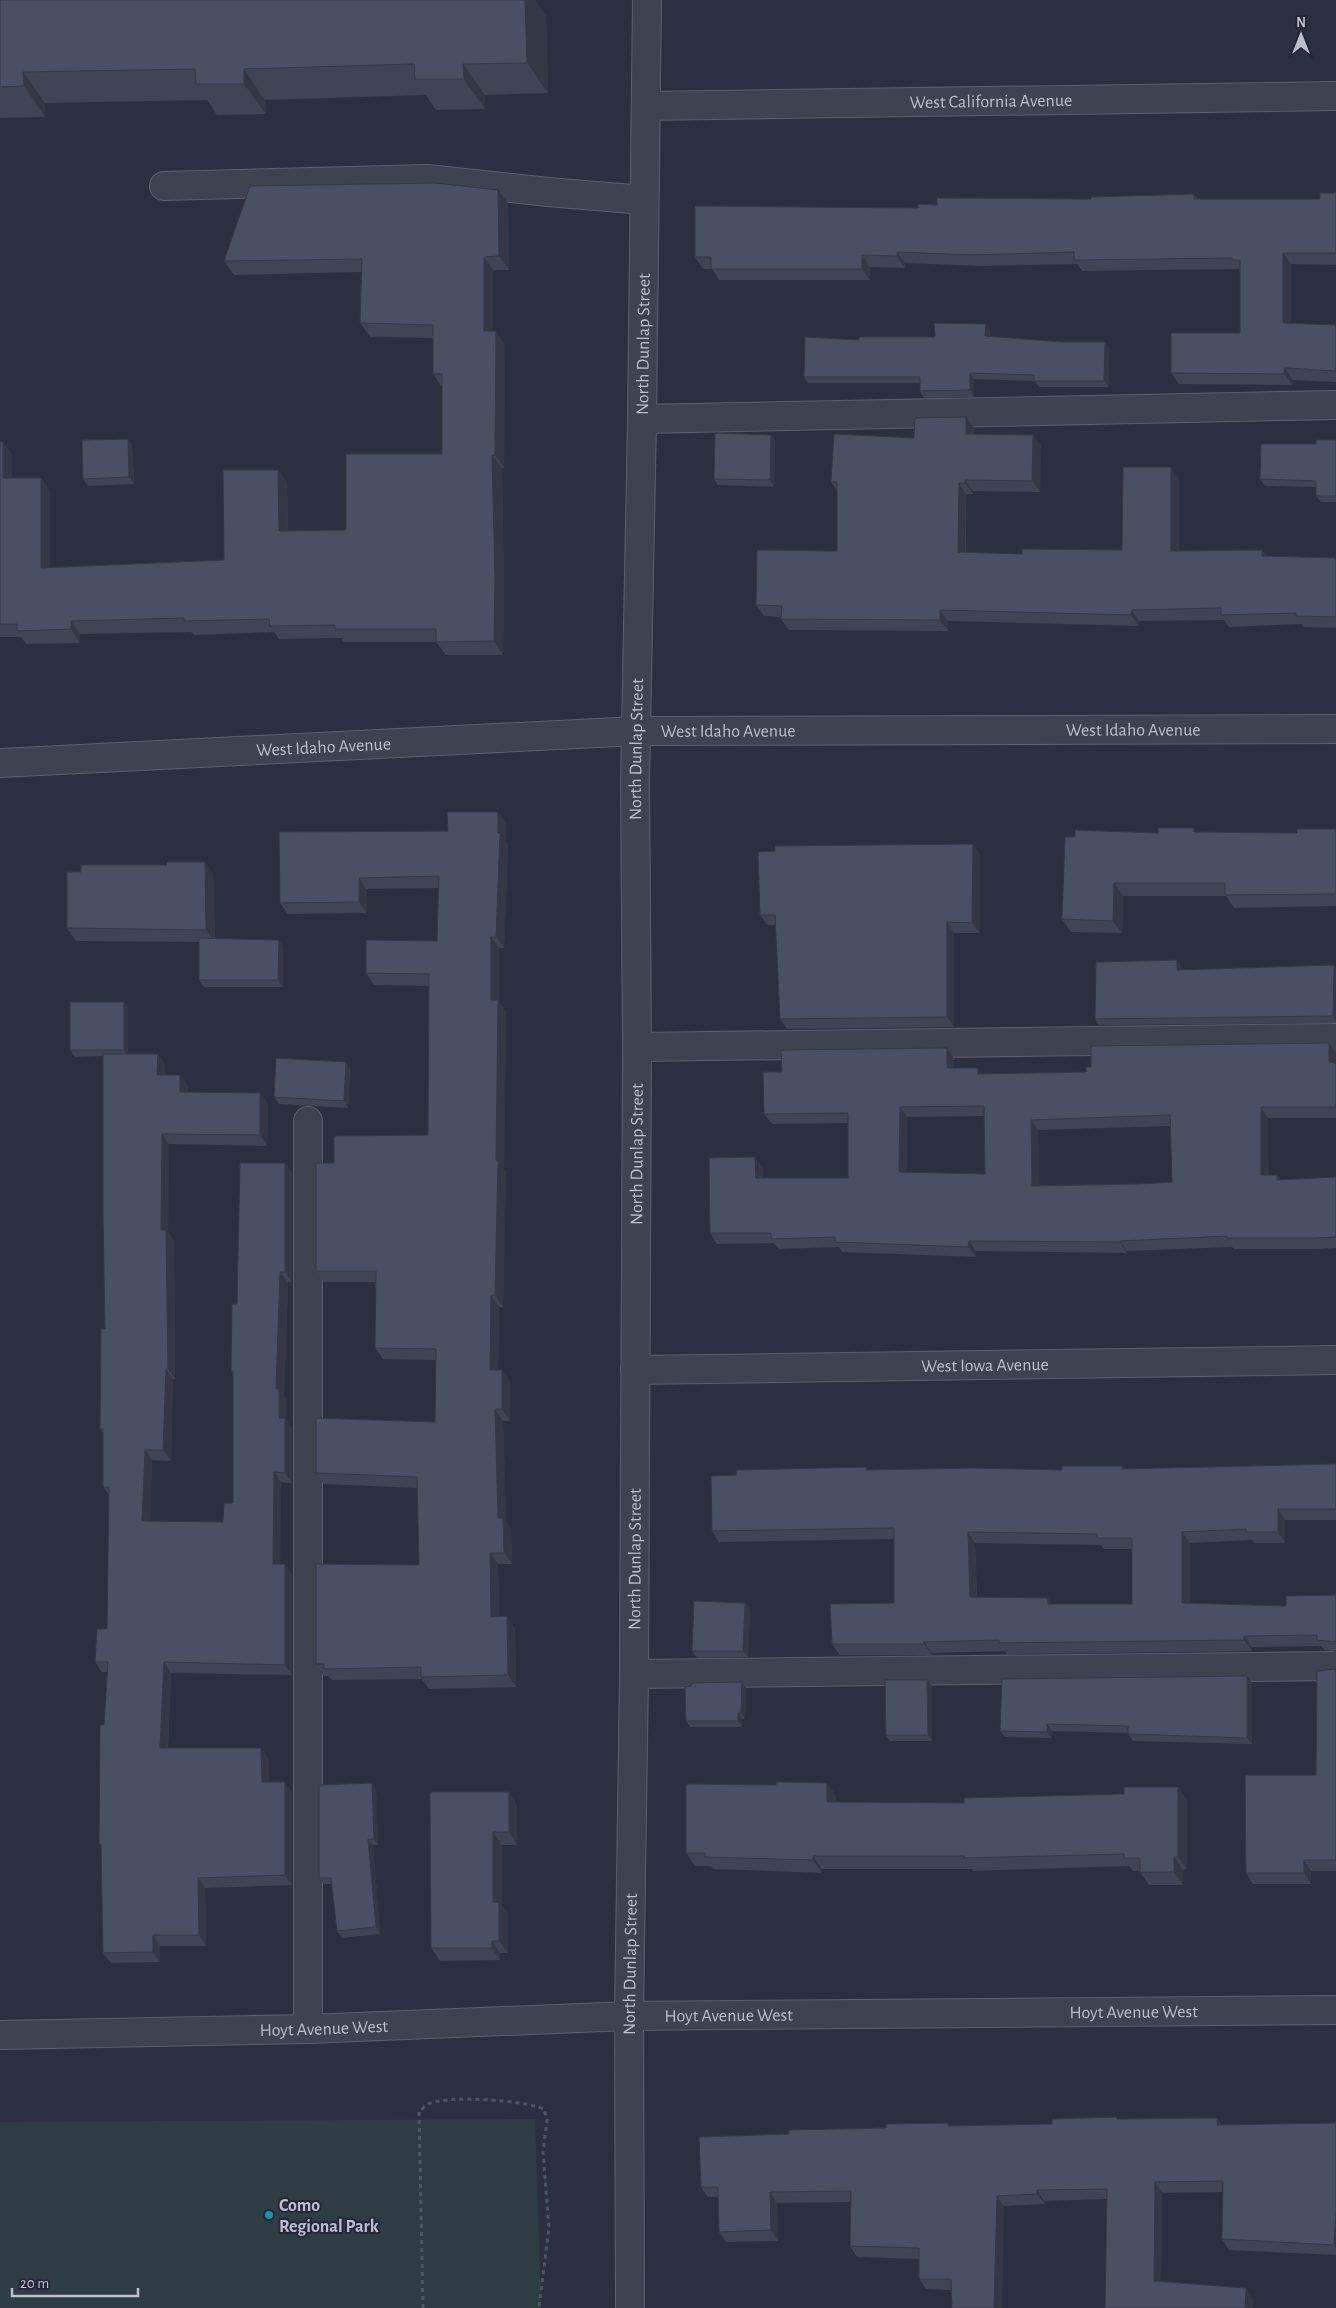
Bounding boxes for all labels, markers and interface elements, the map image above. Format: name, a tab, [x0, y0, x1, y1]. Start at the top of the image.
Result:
north arrow	[1276, 10, 1326, 60]
text: N	[1296, 16, 1306, 30]
street label: West California Avenue	[910, 92, 1072, 112]
street label: North Dunlap Street	[634, 273, 654, 415]
street label: North Dunlap Street	[627, 678, 647, 820]
street label: West Idaho Avenue	[1066, 721, 1201, 740]
street label: West Idaho Avenue	[661, 723, 796, 741]
street label: West Idaho Avenue	[256, 735, 391, 760]
street label: North Dunlap Street	[628, 1083, 647, 1225]
street label: West Iowa Avenue	[921, 1356, 1049, 1376]
street label: North Dunlap Street	[626, 1488, 645, 1630]
street label: North Dunlap Street	[621, 1893, 641, 2035]
street label: Hoyt Avenue West	[1069, 2003, 1198, 2022]
street label: Hoyt Avenue West	[664, 2007, 793, 2026]
street label: Hoyt Avenue West	[260, 2018, 389, 2040]
place label: Como Regional Park	[279, 2197, 379, 2236]
marker: Como Regional Park	[263, 2209, 275, 2221]
scale bar	[12, 2266, 139, 2298]
text: 20 m	[20, 2276, 49, 2291]

